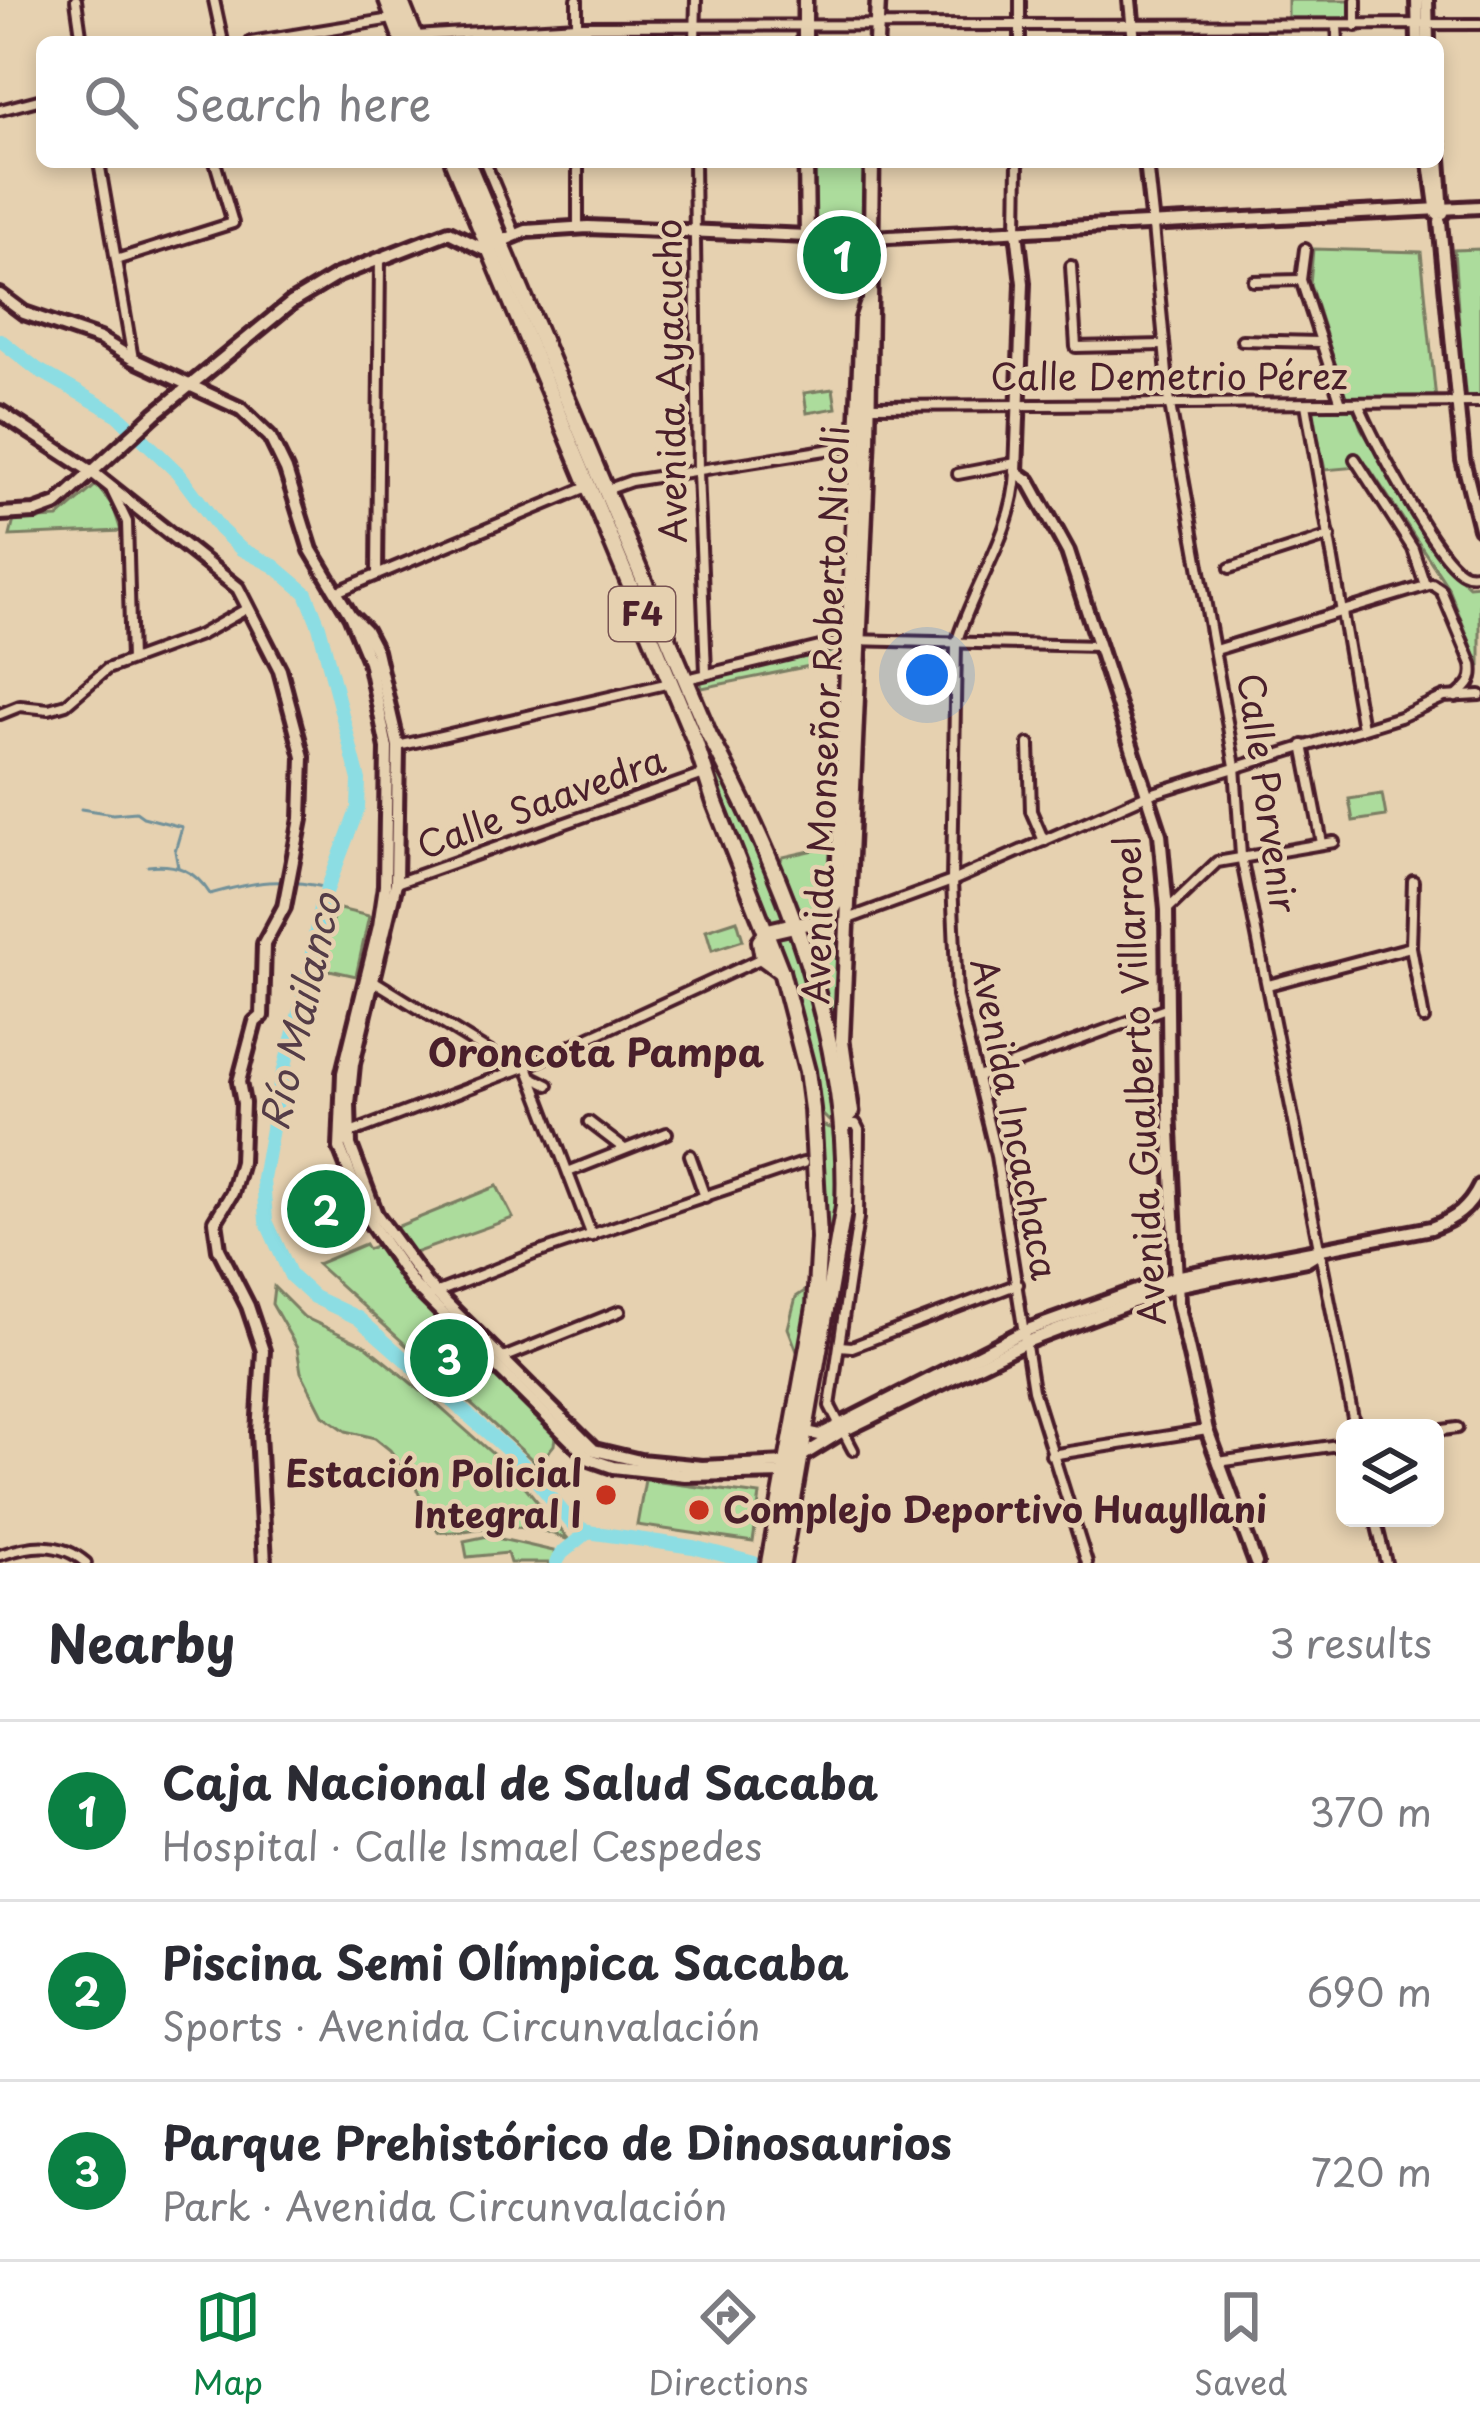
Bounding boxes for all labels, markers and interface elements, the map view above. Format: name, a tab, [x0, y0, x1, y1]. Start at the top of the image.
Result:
search box	[36, 36, 1444, 168]
text: Search here	[174, 68, 431, 136]
icon: search	[78, 69, 144, 135]
pin: 1	[803, 210, 881, 300]
street label: Avenida Ayacucho	[639, 218, 699, 544]
street label: Calle Demetrio Pérez	[990, 348, 1348, 402]
street label: Avenida Monseñor Roberto Nicoli	[787, 425, 861, 1005]
road number: F4	[609, 587, 675, 641]
your location	[897, 645, 957, 705]
street label: Calle Porvenir	[1225, 669, 1313, 917]
street label: Calle Saavedra	[409, 731, 672, 871]
street label: Avenida Gualberto Villarroel	[1098, 835, 1178, 1327]
water label: Río Mailanco	[243, 885, 355, 1135]
street label: Avenida Incachaca	[958, 953, 1074, 1284]
district label: Oroncota Pampa	[428, 1021, 765, 1080]
pin: 2	[287, 1164, 365, 1254]
pin: 3	[410, 1313, 488, 1403]
map controls	[1336, 1419, 1444, 1527]
button: layers	[1336, 1419, 1444, 1527]
place label: Estación Policial Integral I	[285, 1445, 582, 1540]
place label: Complejo Deportivo Huayllani	[723, 1481, 1267, 1535]
marker: Estación Policial Integral I	[593, 1482, 619, 1508]
marker: Complejo Deportivo Huayllani	[686, 1497, 712, 1523]
text: Nearby	[48, 1603, 235, 1680]
text: 3 results	[1269, 1612, 1432, 1671]
text: Caja Nacional de Salud Sacaba	[162, 1747, 878, 1815]
text: 1	[78, 1781, 96, 1840]
text: 370 m	[1309, 1781, 1432, 1840]
text: Hospital · Calle Ismael Cespedes	[162, 1815, 762, 1874]
text: Piscina Semi Olímpica Sacaba	[162, 1927, 849, 1995]
text: 2	[73, 1961, 101, 2020]
text: 690 m	[1307, 1961, 1432, 2020]
text: Sports · Avenida Circunvalación	[162, 1995, 761, 2054]
text: Parque Prehistórico de Dinosaurios	[162, 2107, 952, 2175]
text: 3	[74, 2141, 100, 2200]
text: 720 m	[1311, 2141, 1432, 2200]
text: Park · Avenida Circunvalación	[162, 2175, 727, 2234]
tab: Map	[193, 2284, 263, 2406]
tab: Directions	[648, 2284, 809, 2406]
tab: Saved	[1194, 2284, 1287, 2406]

